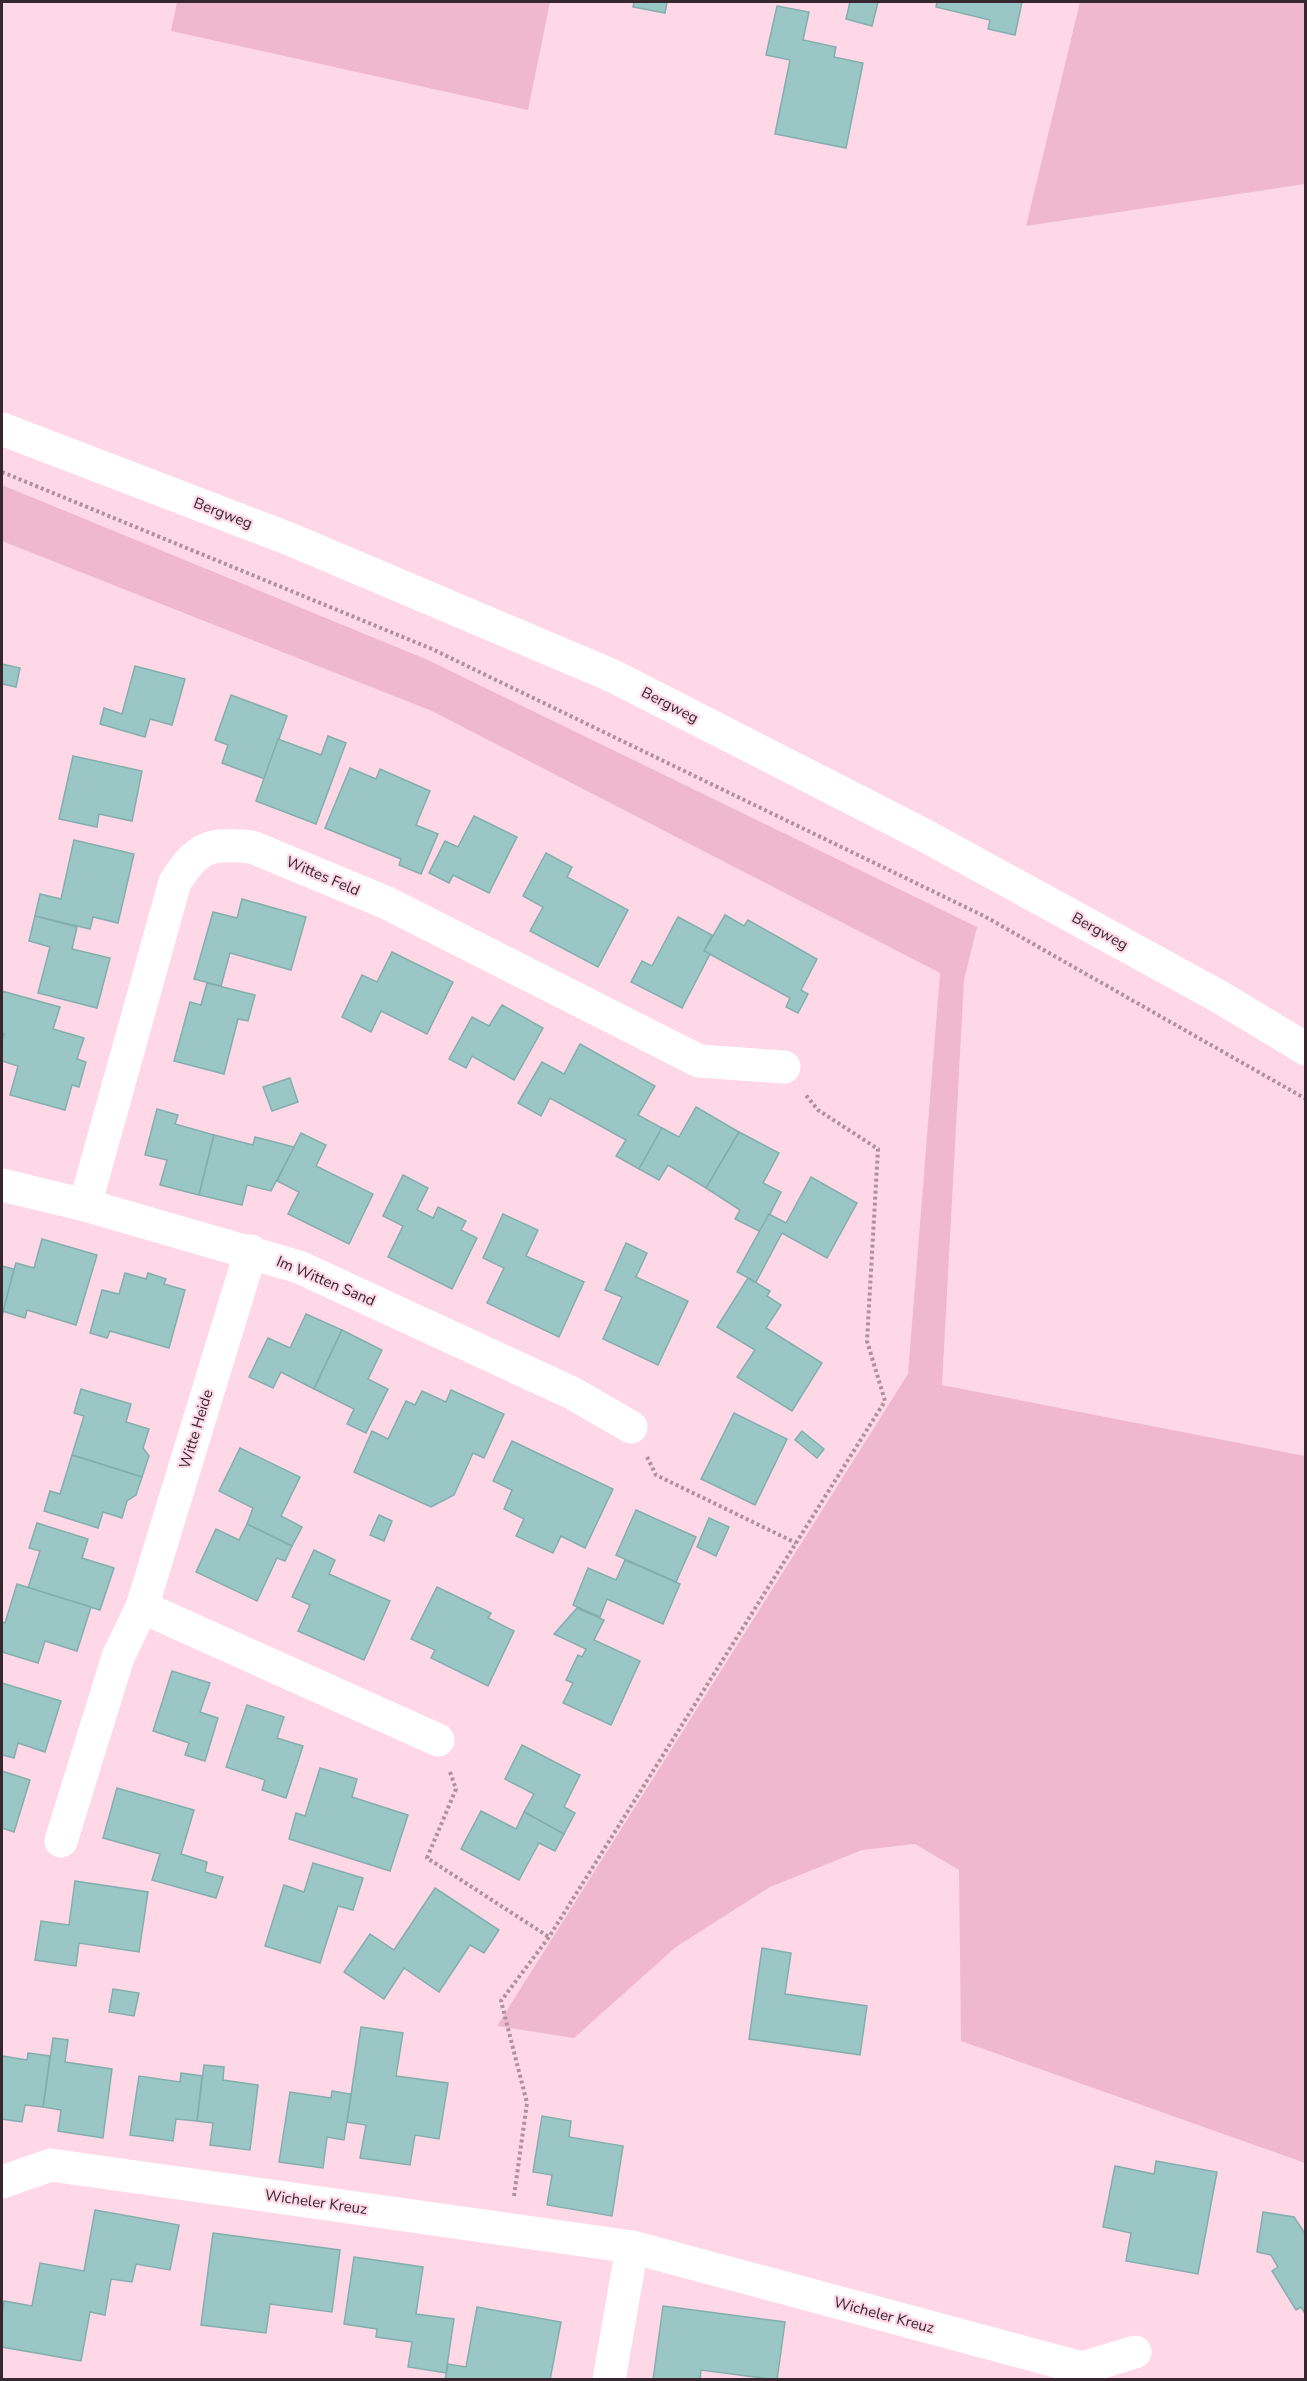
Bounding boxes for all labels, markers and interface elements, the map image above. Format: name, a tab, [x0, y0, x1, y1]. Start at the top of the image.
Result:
street label: Bergweg	[191, 493, 255, 533]
street label: Bergweg	[638, 682, 702, 728]
street label: Wittes Feld	[283, 851, 363, 901]
street label: Bergweg	[1068, 907, 1132, 955]
street label: Im Witten Sand	[274, 1251, 378, 1311]
street label: Witte Heide	[174, 1387, 218, 1471]
street label: Wicheler Kreuz	[264, 2185, 368, 2219]
street label: Wicheler Kreuz	[832, 2292, 936, 2338]

